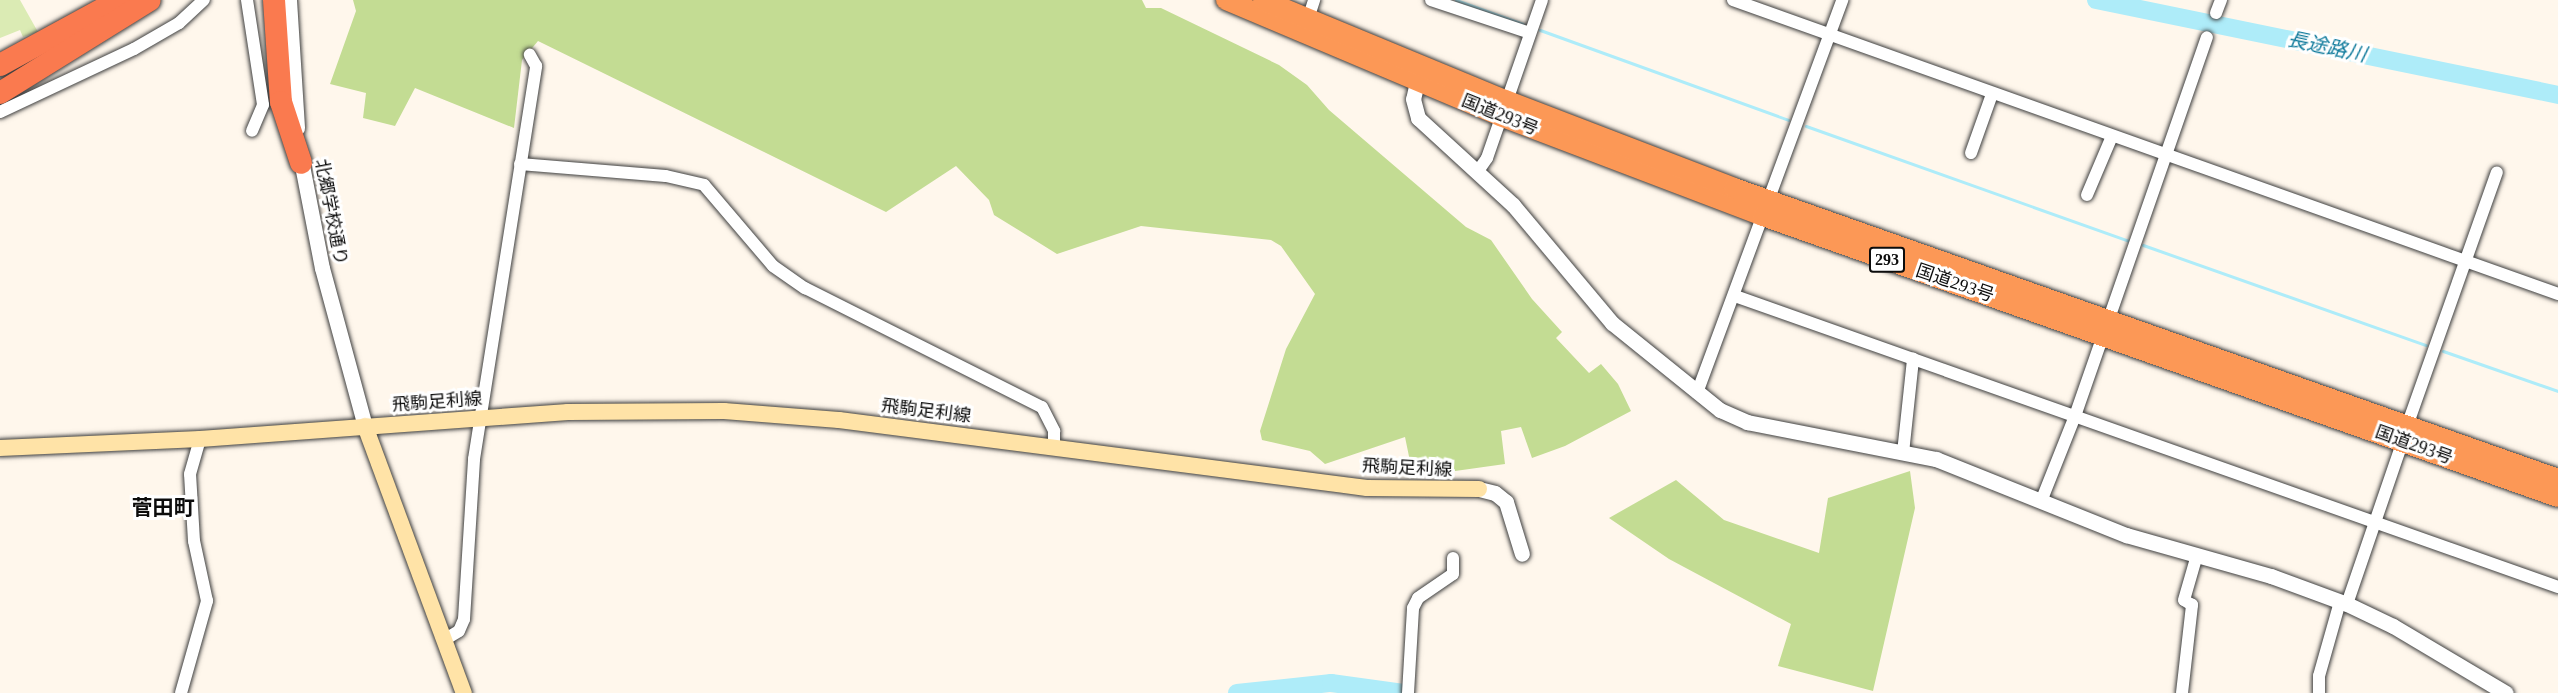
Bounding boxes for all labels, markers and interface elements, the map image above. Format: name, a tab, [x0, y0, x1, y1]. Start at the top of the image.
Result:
water label: 長途路川	[2285, 27, 2369, 67]
street label: 国道293号	[1458, 90, 1542, 140]
street label: 北郷学校通り	[310, 157, 352, 267]
road number: 293	[1869, 247, 1905, 273]
street label: 国道293号	[1913, 260, 1997, 306]
street label: 飛駒足利線	[391, 388, 483, 416]
street label: 飛駒足利線	[880, 395, 972, 427]
street label: 国道293号	[2372, 421, 2456, 469]
street label: 飛駒足利線	[1361, 455, 1453, 481]
district label: 菅田町	[132, 495, 194, 521]

